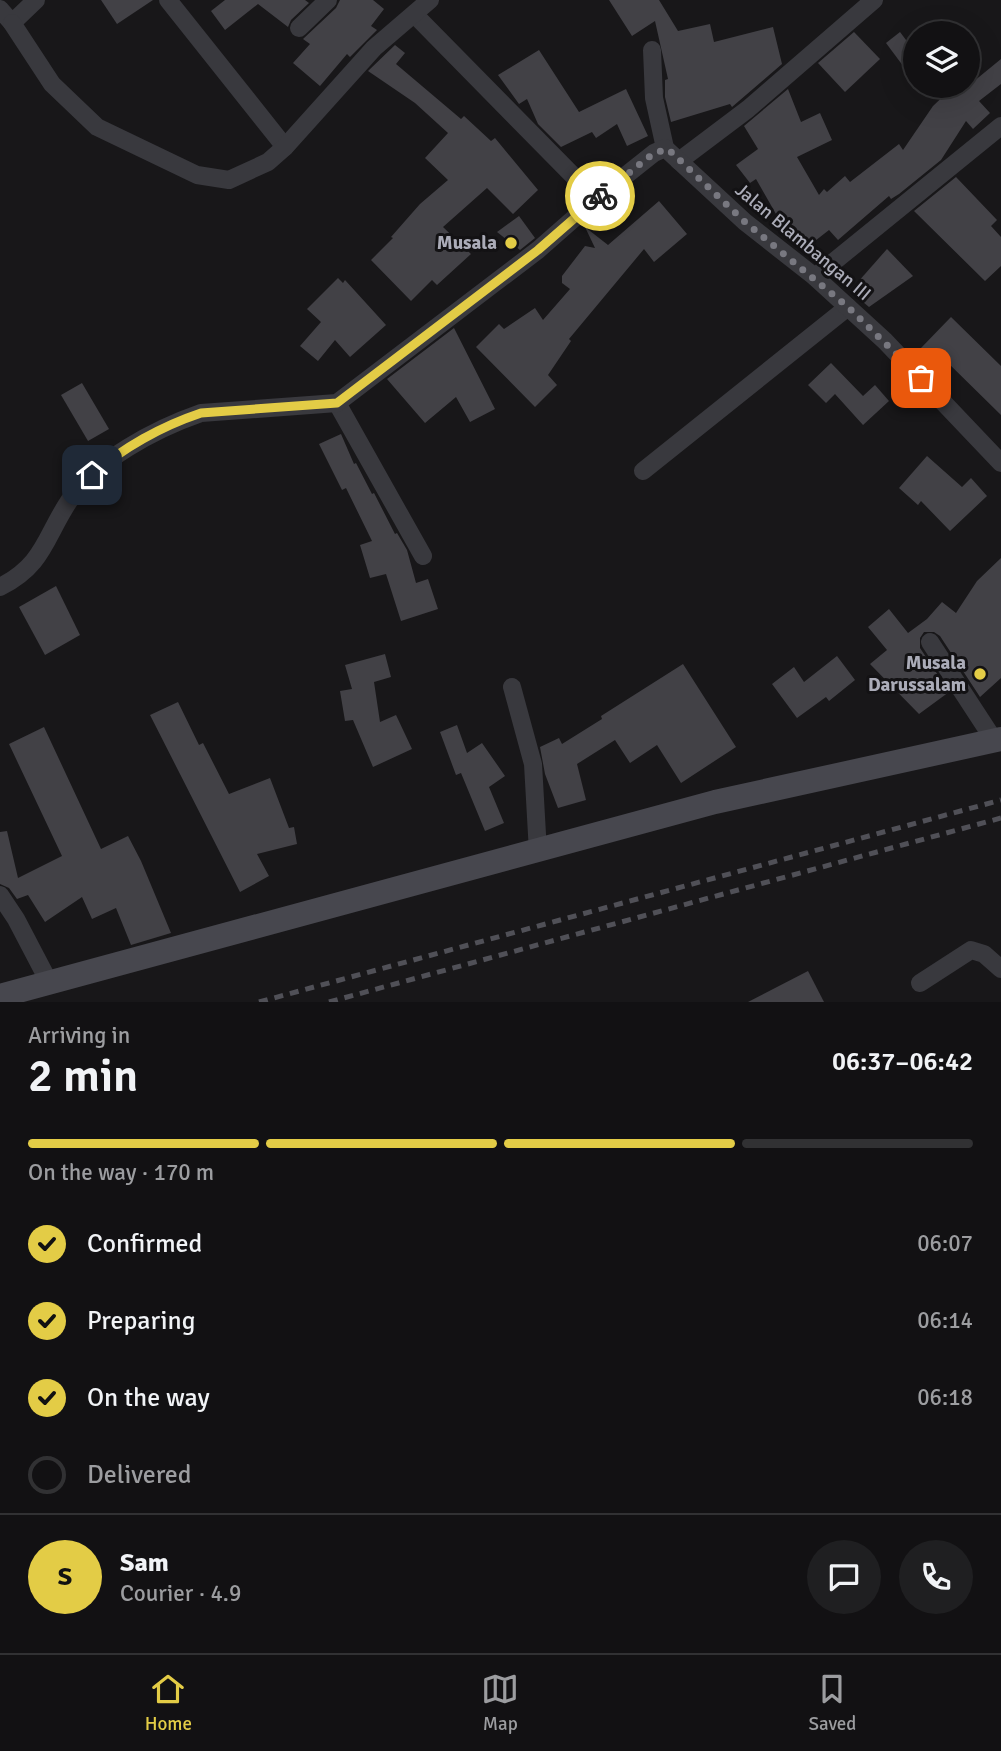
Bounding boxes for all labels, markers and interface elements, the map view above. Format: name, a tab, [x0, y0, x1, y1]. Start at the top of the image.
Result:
map controls	[903, 21, 980, 98]
button: layers	[903, 21, 980, 98]
courier	[565, 161, 635, 231]
icon: bike	[581, 177, 619, 215]
street label: Jalan Blambangan III	[730, 178, 876, 306]
place label: Musala	[437, 231, 497, 255]
marker: Musala	[503, 235, 519, 251]
pin	[891, 348, 951, 408]
icon: bag	[902, 359, 940, 397]
pin	[62, 445, 122, 505]
icon: home	[73, 456, 111, 494]
place label: Musala Darussalam	[868, 651, 966, 697]
marker: Musala Darussalam	[972, 666, 988, 682]
text: Arriving in	[28, 1021, 130, 1050]
text: 06:37–06:42	[832, 1046, 973, 1078]
text: 2 min	[28, 1048, 138, 1104]
text: On the way · 170 m	[28, 1158, 214, 1187]
icon: check	[28, 1225, 66, 1263]
text: Confirmed	[87, 1228, 202, 1260]
text: 06:07	[917, 1229, 973, 1258]
icon: check	[28, 1302, 66, 1340]
text: Preparing	[87, 1305, 195, 1337]
text: 06:14	[917, 1306, 973, 1335]
icon: check	[28, 1379, 66, 1417]
text: On the way	[87, 1382, 210, 1414]
text: 06:18	[917, 1383, 973, 1412]
text: Delivered	[87, 1459, 192, 1491]
button: chat	[807, 1540, 881, 1614]
button: phone	[899, 1540, 973, 1614]
text: Sam	[120, 1547, 169, 1579]
text: S	[58, 1561, 72, 1593]
text: Courier · 4.9	[120, 1579, 241, 1608]
tab: Home	[145, 1670, 192, 1736]
tab: Map	[481, 1670, 519, 1736]
tab: Saved	[808, 1670, 856, 1736]

